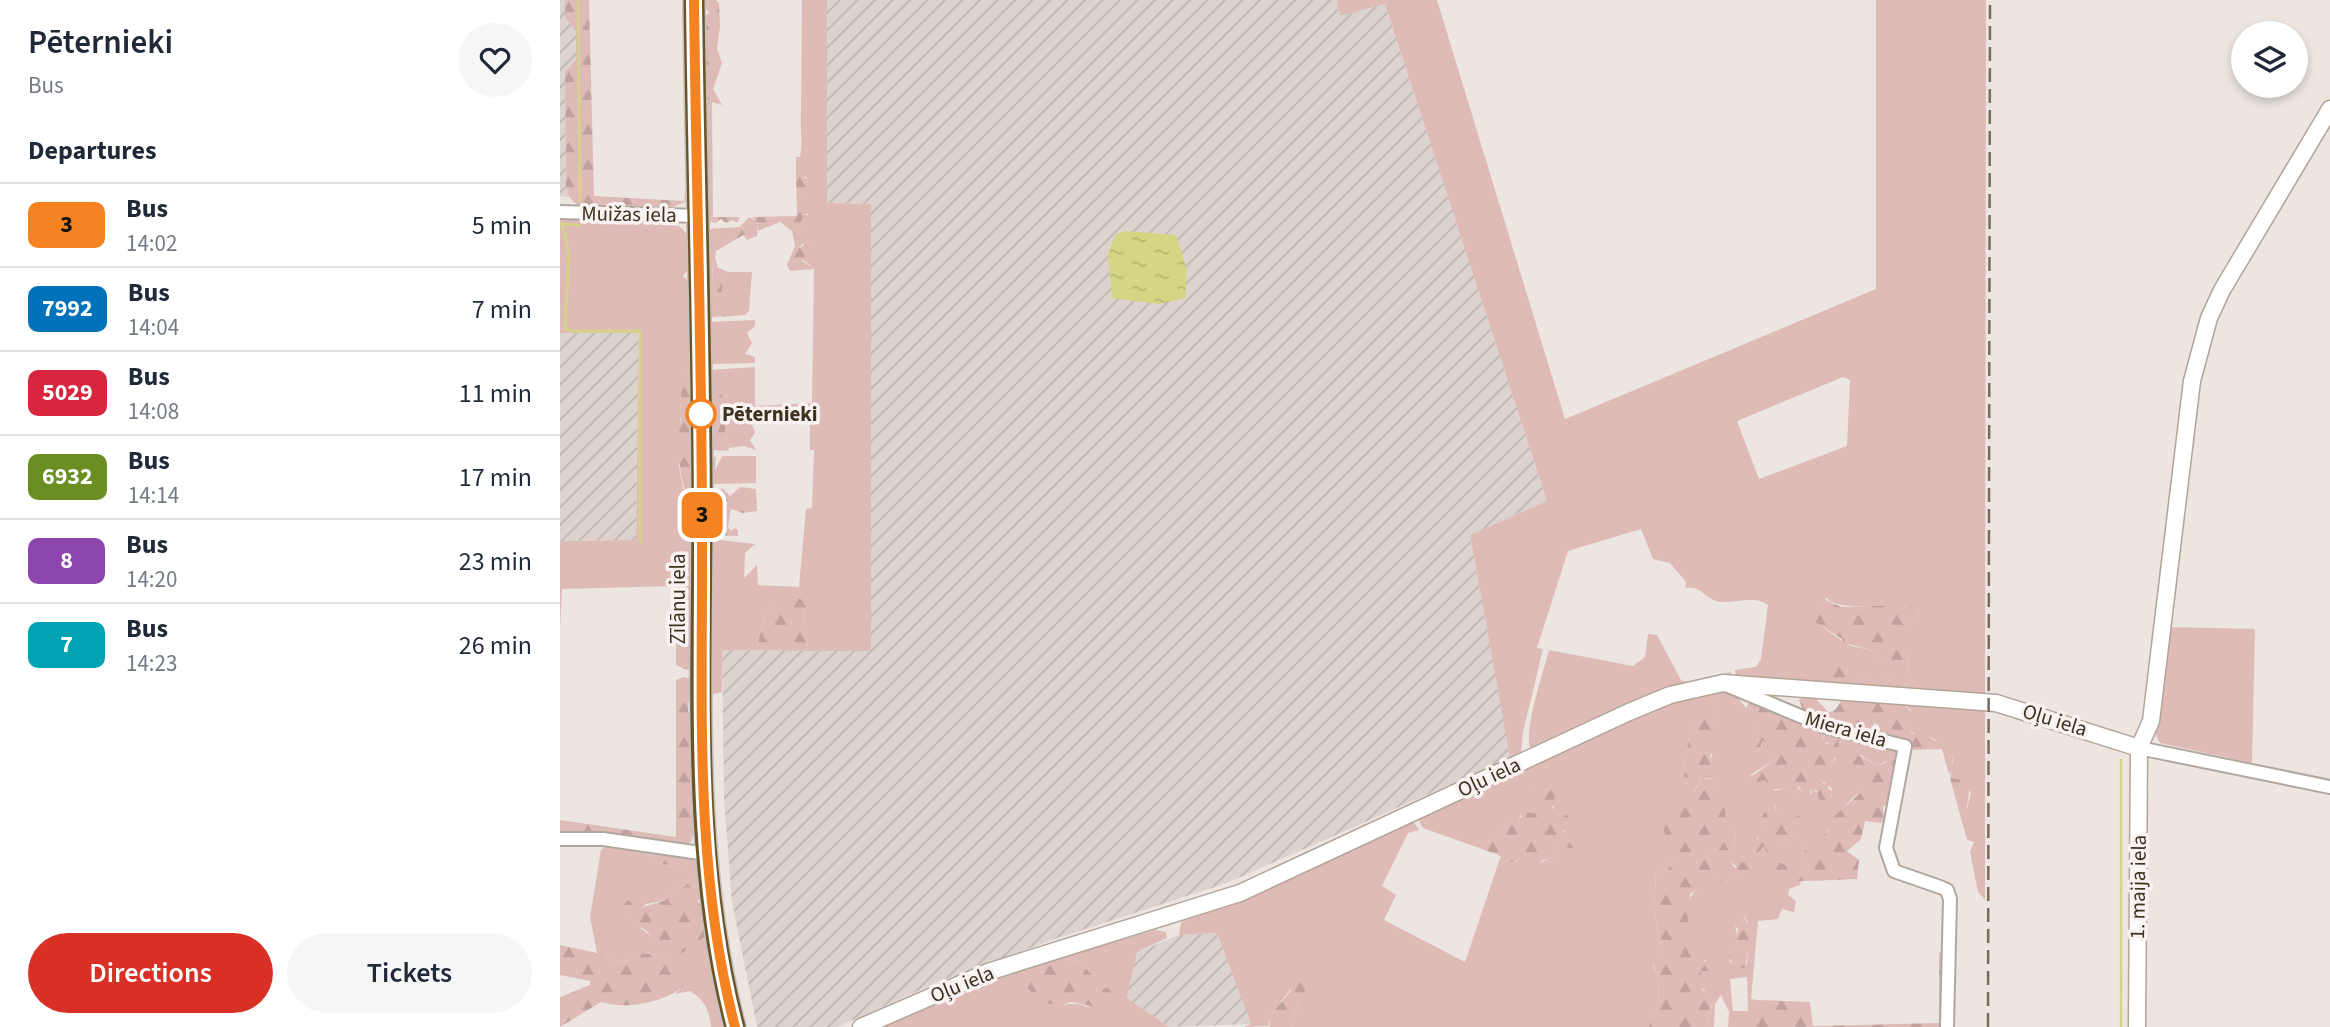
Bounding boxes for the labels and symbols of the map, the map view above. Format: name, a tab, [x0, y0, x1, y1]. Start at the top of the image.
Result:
street label: Muižas iela	[581, 198, 677, 230]
marker: Pēternieki	[686, 399, 716, 429]
place label: Pēternieki	[722, 399, 818, 429]
line badge: 3	[679, 492, 725, 538]
street label: Zīlānu iela	[663, 553, 693, 645]
street label: Oļu iela	[2019, 696, 2091, 744]
street label: Miera iela	[1802, 703, 1890, 755]
street label: Oļu iela	[1453, 749, 1525, 805]
street label: 1. maija iela	[2122, 834, 2154, 940]
street label: Oļu iela	[926, 958, 998, 1010]

